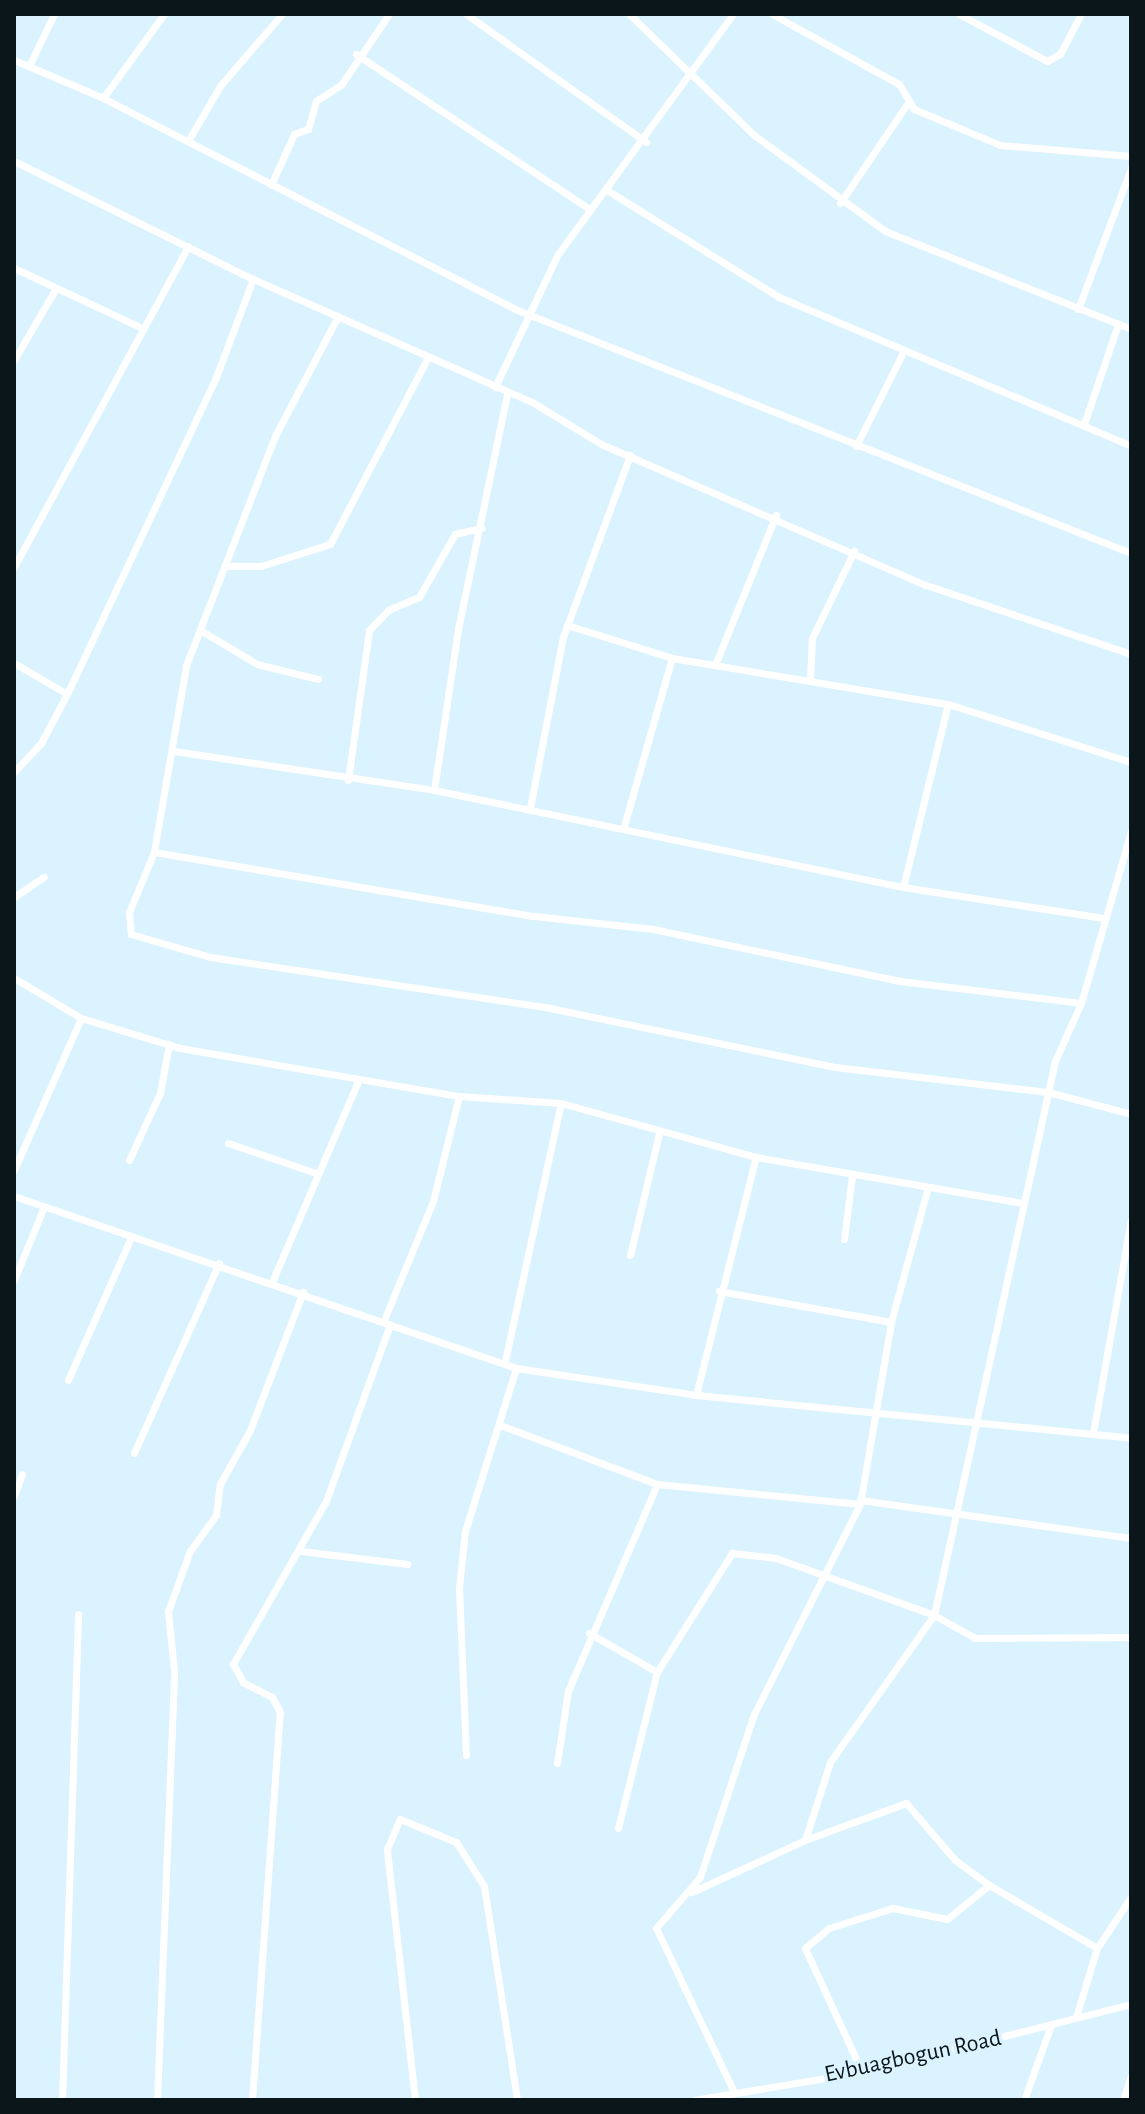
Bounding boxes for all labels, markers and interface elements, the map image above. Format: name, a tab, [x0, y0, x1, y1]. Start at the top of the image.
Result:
street label: Evbuagbogun Road	[822, 2024, 1004, 2090]

